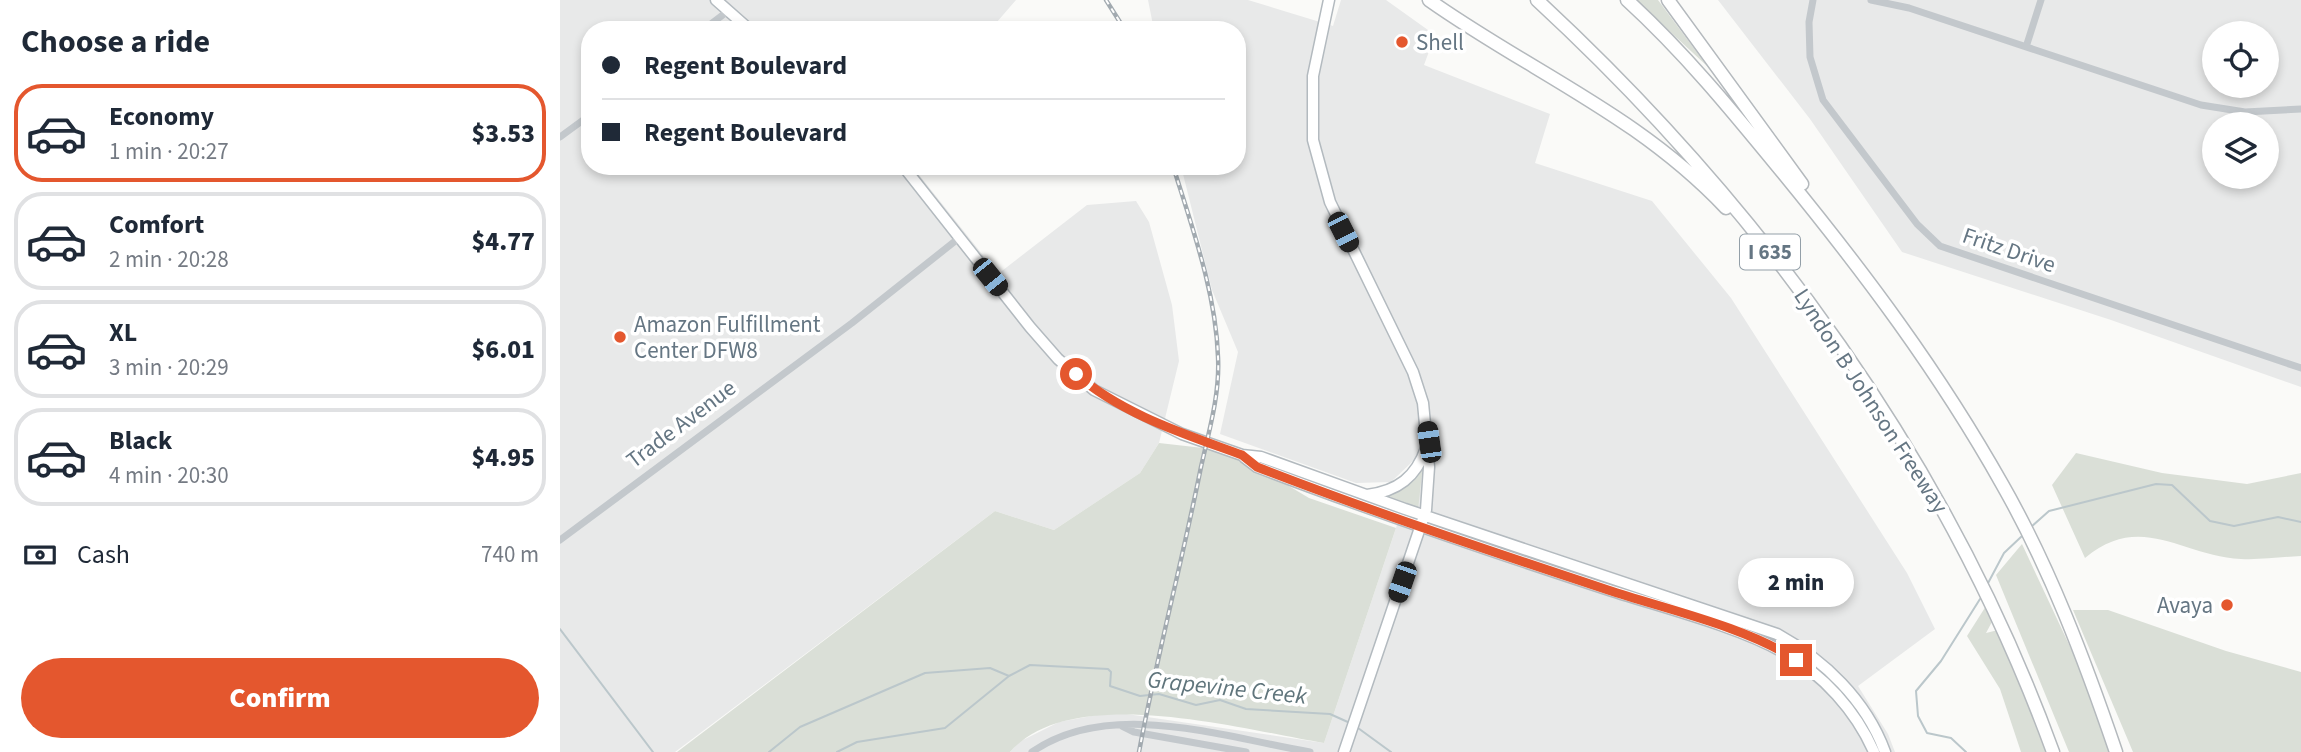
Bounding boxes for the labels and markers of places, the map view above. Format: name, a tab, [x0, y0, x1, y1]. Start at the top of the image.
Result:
place label: Shell	[1416, 26, 1464, 59]
marker: Shell	[1394, 34, 1410, 50]
place label: Amazon Fulfillment Center DFW8	[634, 308, 821, 367]
marker: Amazon Fulfillment Center DFW8	[612, 329, 628, 345]
place label: Avaya	[2157, 589, 2213, 622]
marker: Avaya	[2219, 597, 2235, 613]

